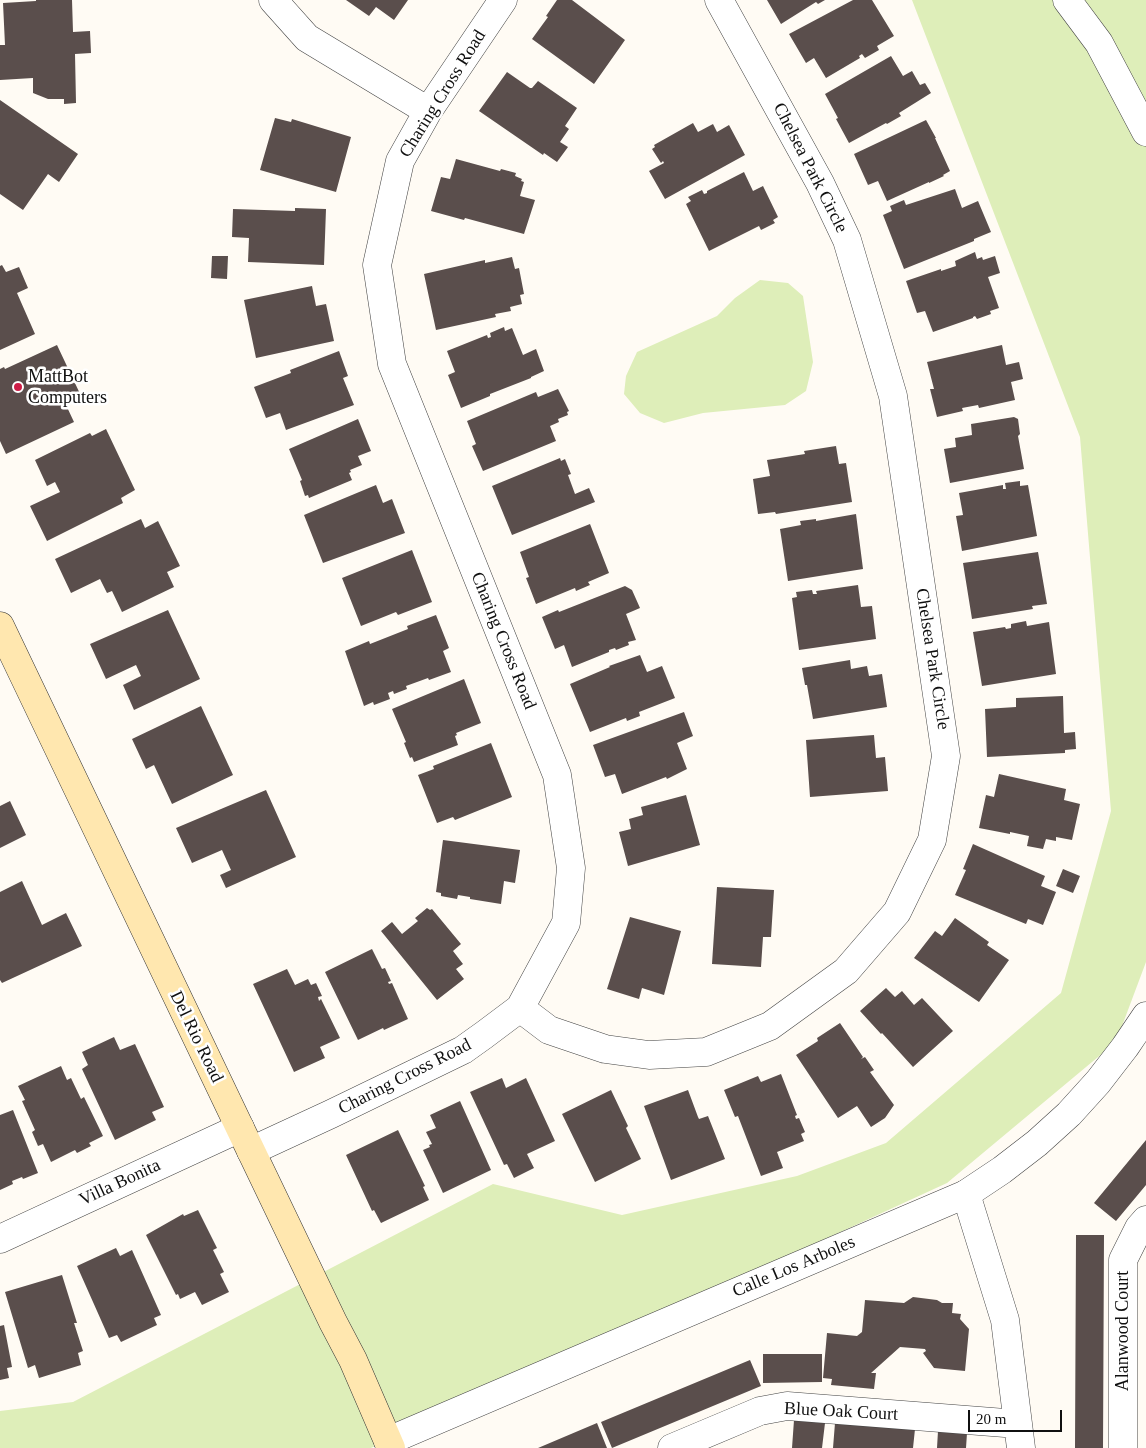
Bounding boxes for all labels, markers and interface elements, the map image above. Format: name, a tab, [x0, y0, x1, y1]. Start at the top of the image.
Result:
street label: Charing Cross Road	[395, 26, 491, 162]
street label: Chelsea Park Circle	[768, 99, 852, 237]
place label: MattBot Computers	[28, 366, 107, 408]
marker: MattBot Computers	[12, 381, 24, 393]
street label: Charing Cross Road	[466, 569, 540, 713]
street label: Chelsea Park Circle	[910, 587, 954, 731]
street label: Del Rio Road	[165, 988, 227, 1086]
street label: Charing Cross Road	[335, 1034, 475, 1120]
street label: Villa Bonita	[76, 1155, 164, 1211]
street label: Calle Los Arboles	[729, 1231, 859, 1303]
street label: Alanwood Court	[1112, 1271, 1134, 1391]
street label: Blue Oak Court	[784, 1398, 898, 1426]
scale bar	[971, 1400, 1065, 1432]
text: 20 m	[976, 1411, 1006, 1427]

